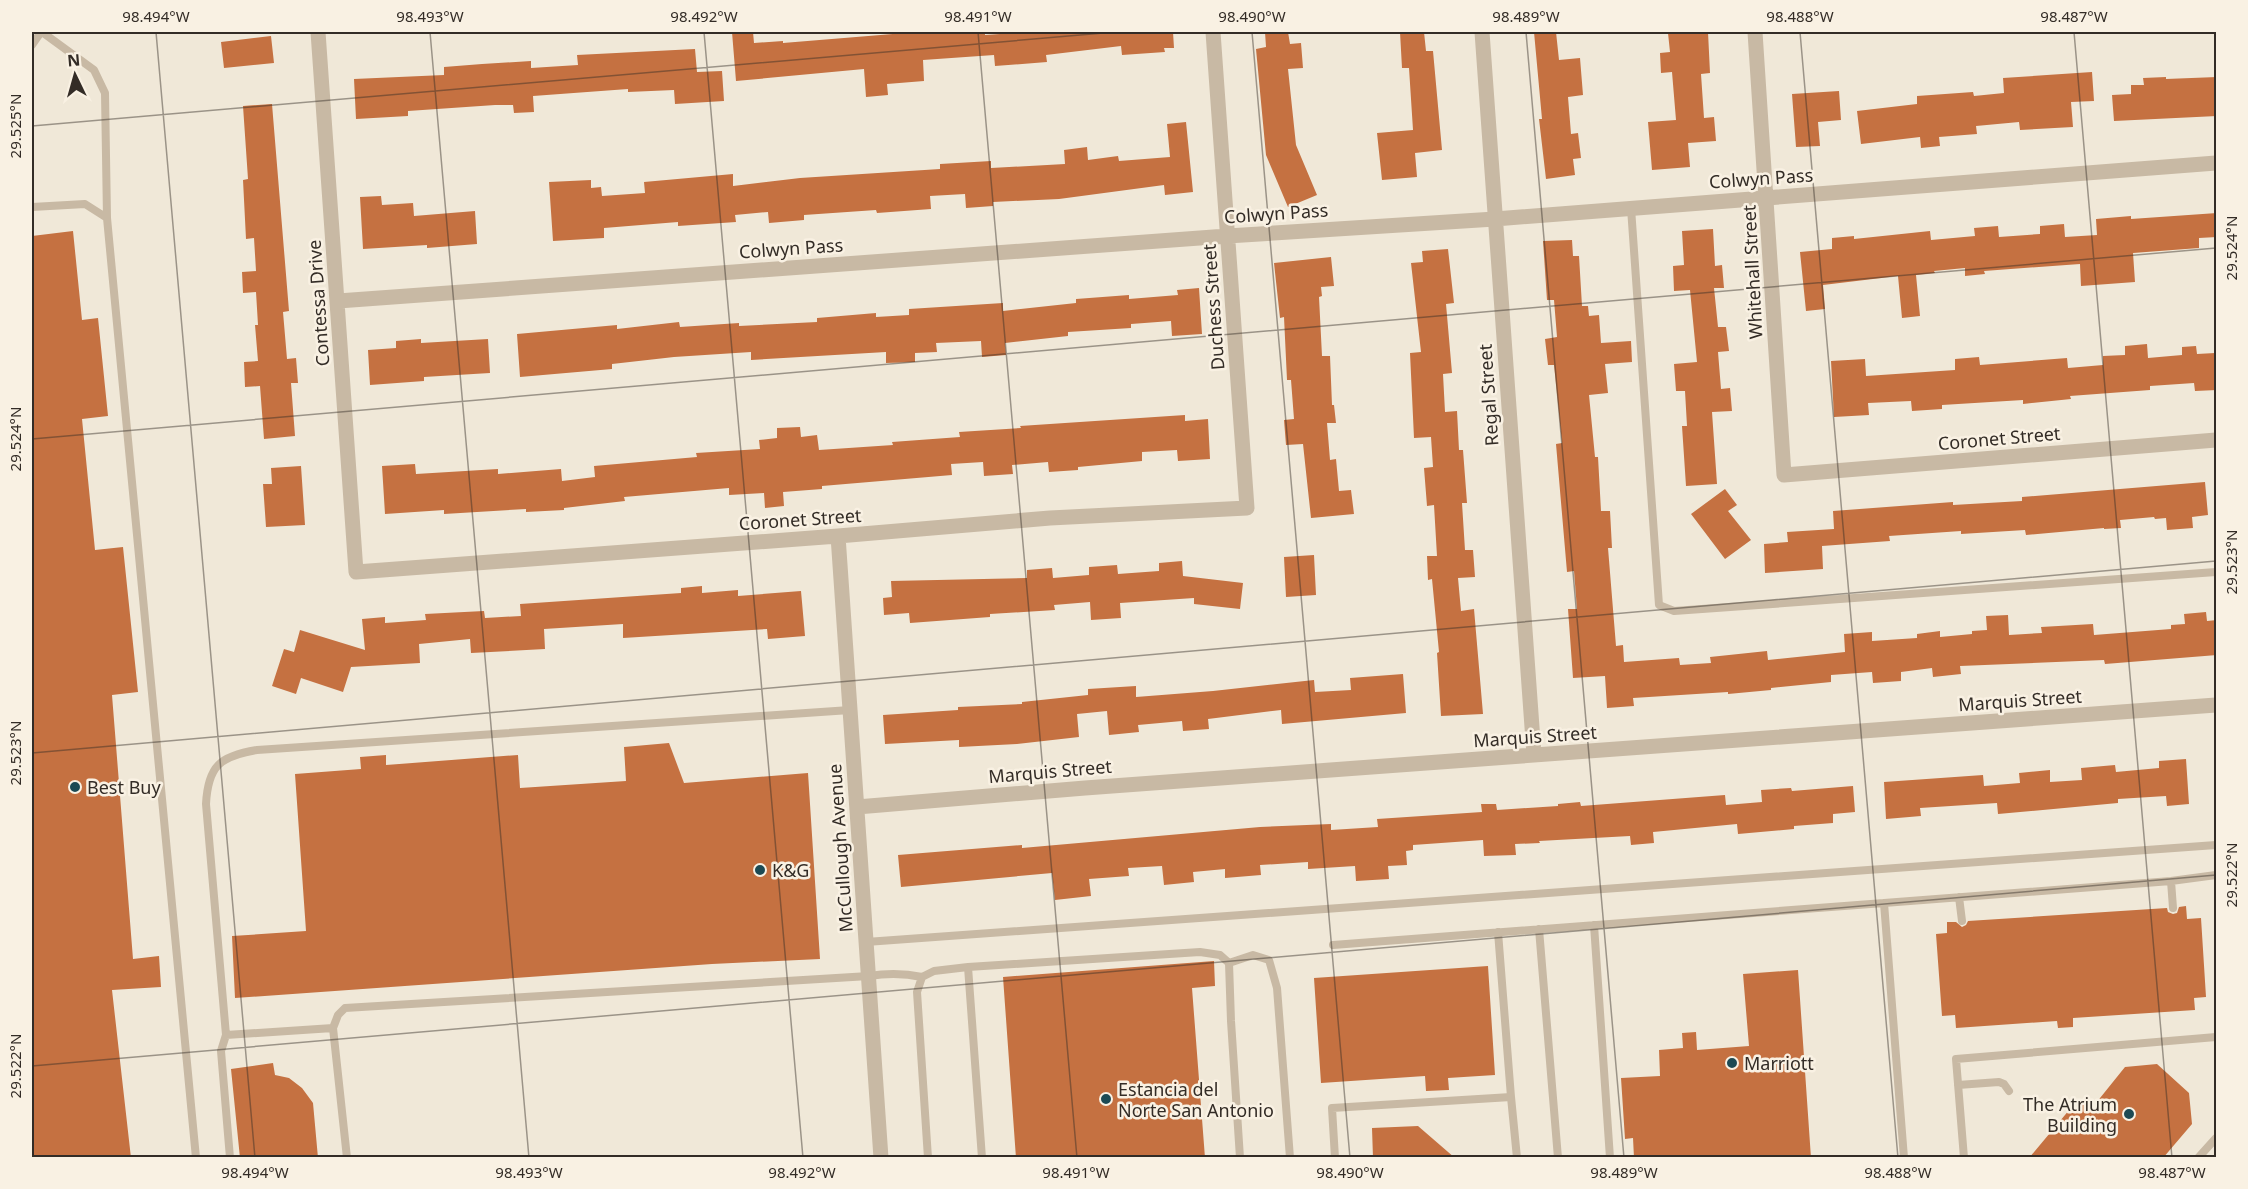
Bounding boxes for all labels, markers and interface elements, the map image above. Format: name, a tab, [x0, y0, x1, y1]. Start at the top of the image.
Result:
text: 98.494°W	[122, 6, 190, 26]
text: 98.493°W	[396, 6, 464, 26]
text: 98.492°W	[670, 6, 738, 26]
text: 98.491°W	[944, 6, 1012, 26]
text: 98.490°W	[1218, 6, 1286, 26]
text: 98.489°W	[1492, 6, 1560, 26]
text: 98.488°W	[1766, 6, 1834, 26]
text: 98.487°W	[2040, 6, 2108, 26]
north arrow	[45, 45, 105, 105]
text: N	[66, 49, 81, 72]
text: 29.525°N	[5, 94, 25, 158]
street label: Colwyn Pass	[1708, 162, 1814, 194]
street label: Colwyn Pass	[1223, 197, 1329, 229]
street label: Whitehall Street	[1736, 204, 1768, 340]
text: 29.524°N	[2221, 216, 2241, 280]
street label: Colwyn Pass	[738, 232, 844, 264]
street label: Contessa Drive	[302, 239, 334, 367]
street label: Duchess Street	[1197, 243, 1229, 371]
street label: Regal Street	[1472, 343, 1504, 447]
text: 29.524°N	[5, 407, 25, 471]
street label: Coronet Street	[1937, 421, 2062, 455]
street label: Coronet Street	[738, 503, 863, 535]
text: 29.523°N	[2221, 530, 2241, 594]
street label: Marquis Street	[1957, 684, 2083, 716]
street label: Marquis Street	[1472, 720, 1598, 752]
text: 29.523°N	[5, 721, 25, 785]
street label: Marquis Street	[987, 754, 1113, 788]
street label: McCullough Avenue	[822, 763, 858, 933]
place label: Best Buy	[87, 775, 161, 799]
marker: Best Buy	[68, 780, 82, 794]
text: 29.522°N	[2221, 843, 2241, 907]
place label: K&G	[772, 858, 809, 882]
marker: K&G	[753, 863, 767, 877]
text: 29.522°N	[5, 1034, 25, 1098]
place label: Marriott	[1744, 1051, 1814, 1075]
marker: Marriott	[1725, 1056, 1739, 1070]
place label: Estancia del Norte San Antonio	[1118, 1077, 1274, 1122]
marker: Estancia del Norte San Antonio	[1099, 1092, 1113, 1106]
place label: The Atrium Building	[2023, 1092, 2117, 1137]
marker: The Atrium Building	[2122, 1107, 2136, 1121]
text: 98.494°W	[221, 1162, 289, 1182]
text: 98.493°W	[495, 1162, 563, 1182]
text: 98.492°W	[768, 1162, 836, 1182]
text: 98.491°W	[1042, 1162, 1110, 1182]
text: 98.490°W	[1316, 1162, 1384, 1182]
text: 98.489°W	[1590, 1162, 1658, 1182]
text: 98.488°W	[1864, 1162, 1932, 1182]
text: 98.487°W	[2138, 1162, 2206, 1182]

